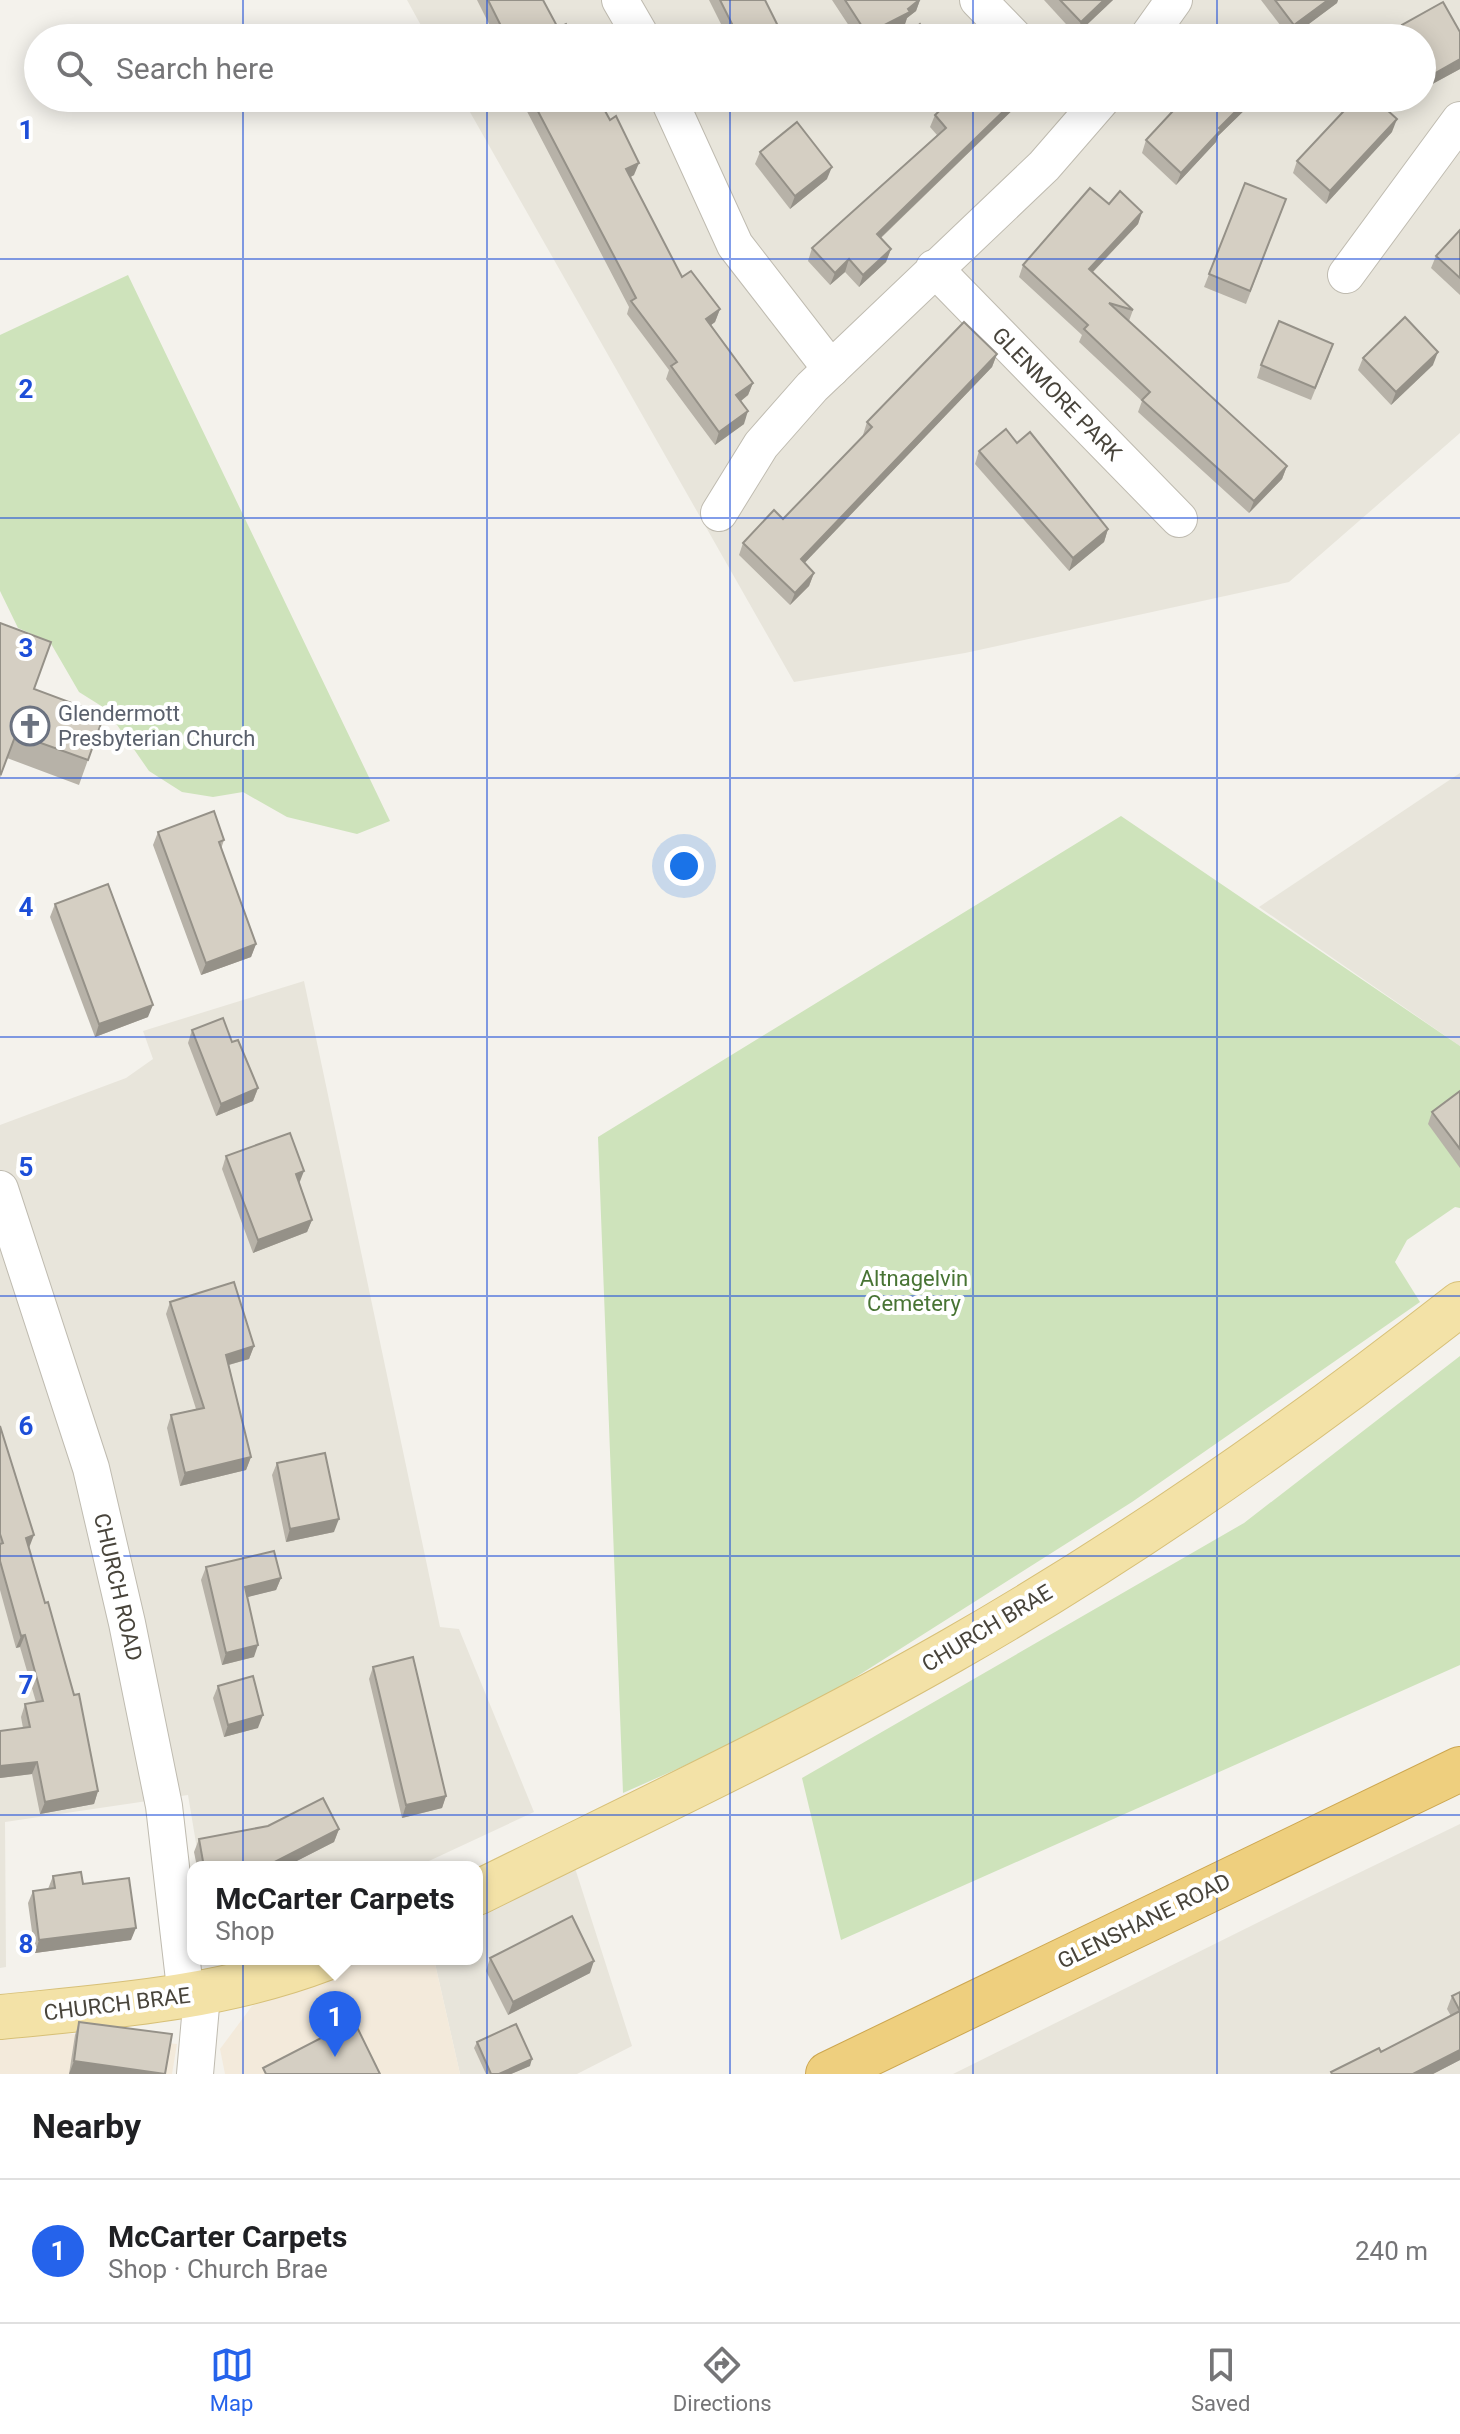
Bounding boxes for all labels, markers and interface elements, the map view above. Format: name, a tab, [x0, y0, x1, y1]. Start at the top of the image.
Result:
search box	[24, 24, 1436, 112]
icon: search	[52, 46, 96, 90]
text: Search here	[116, 51, 274, 86]
text: 1	[19, 115, 33, 145]
street label: GLENMORE PARK	[987, 322, 1127, 466]
text: 2	[19, 374, 33, 404]
text: 3	[19, 633, 33, 663]
place label: Glendermott Presbyterian Church	[58, 701, 255, 751]
church icon: Glendermott Presbyterian Church	[9, 705, 51, 747]
your location	[664, 846, 704, 886]
text: 4	[19, 892, 34, 922]
text: 5	[19, 1152, 33, 1182]
park label: Altnagelvin Cemetery	[860, 1266, 968, 1316]
text: 6	[19, 1411, 34, 1441]
street label: CHURCH ROAD	[89, 1511, 147, 1663]
street label: CHURCH BRAE	[917, 1579, 1057, 1677]
text: 7	[19, 1670, 33, 1700]
popup	[187, 1861, 483, 1965]
street label: GLENSHANE ROAD	[1053, 1868, 1235, 1974]
text: McCarter Carpets	[215, 1881, 455, 1916]
text: Shop	[215, 1916, 274, 1946]
text: 8	[19, 1929, 33, 1959]
street label: CHURCH BRAE	[42, 1983, 192, 2025]
pin: 1	[309, 1991, 361, 2057]
text: Nearby	[32, 2106, 141, 2146]
text: McCarter Carpets	[108, 2219, 347, 2254]
text: 1	[51, 2236, 65, 2266]
text: 240 m	[1355, 2236, 1428, 2266]
text: Shop · Church Brae	[108, 2254, 328, 2284]
tab: Map	[210, 2343, 254, 2416]
tab: Directions	[673, 2343, 772, 2416]
tab: Saved	[1191, 2343, 1250, 2416]

